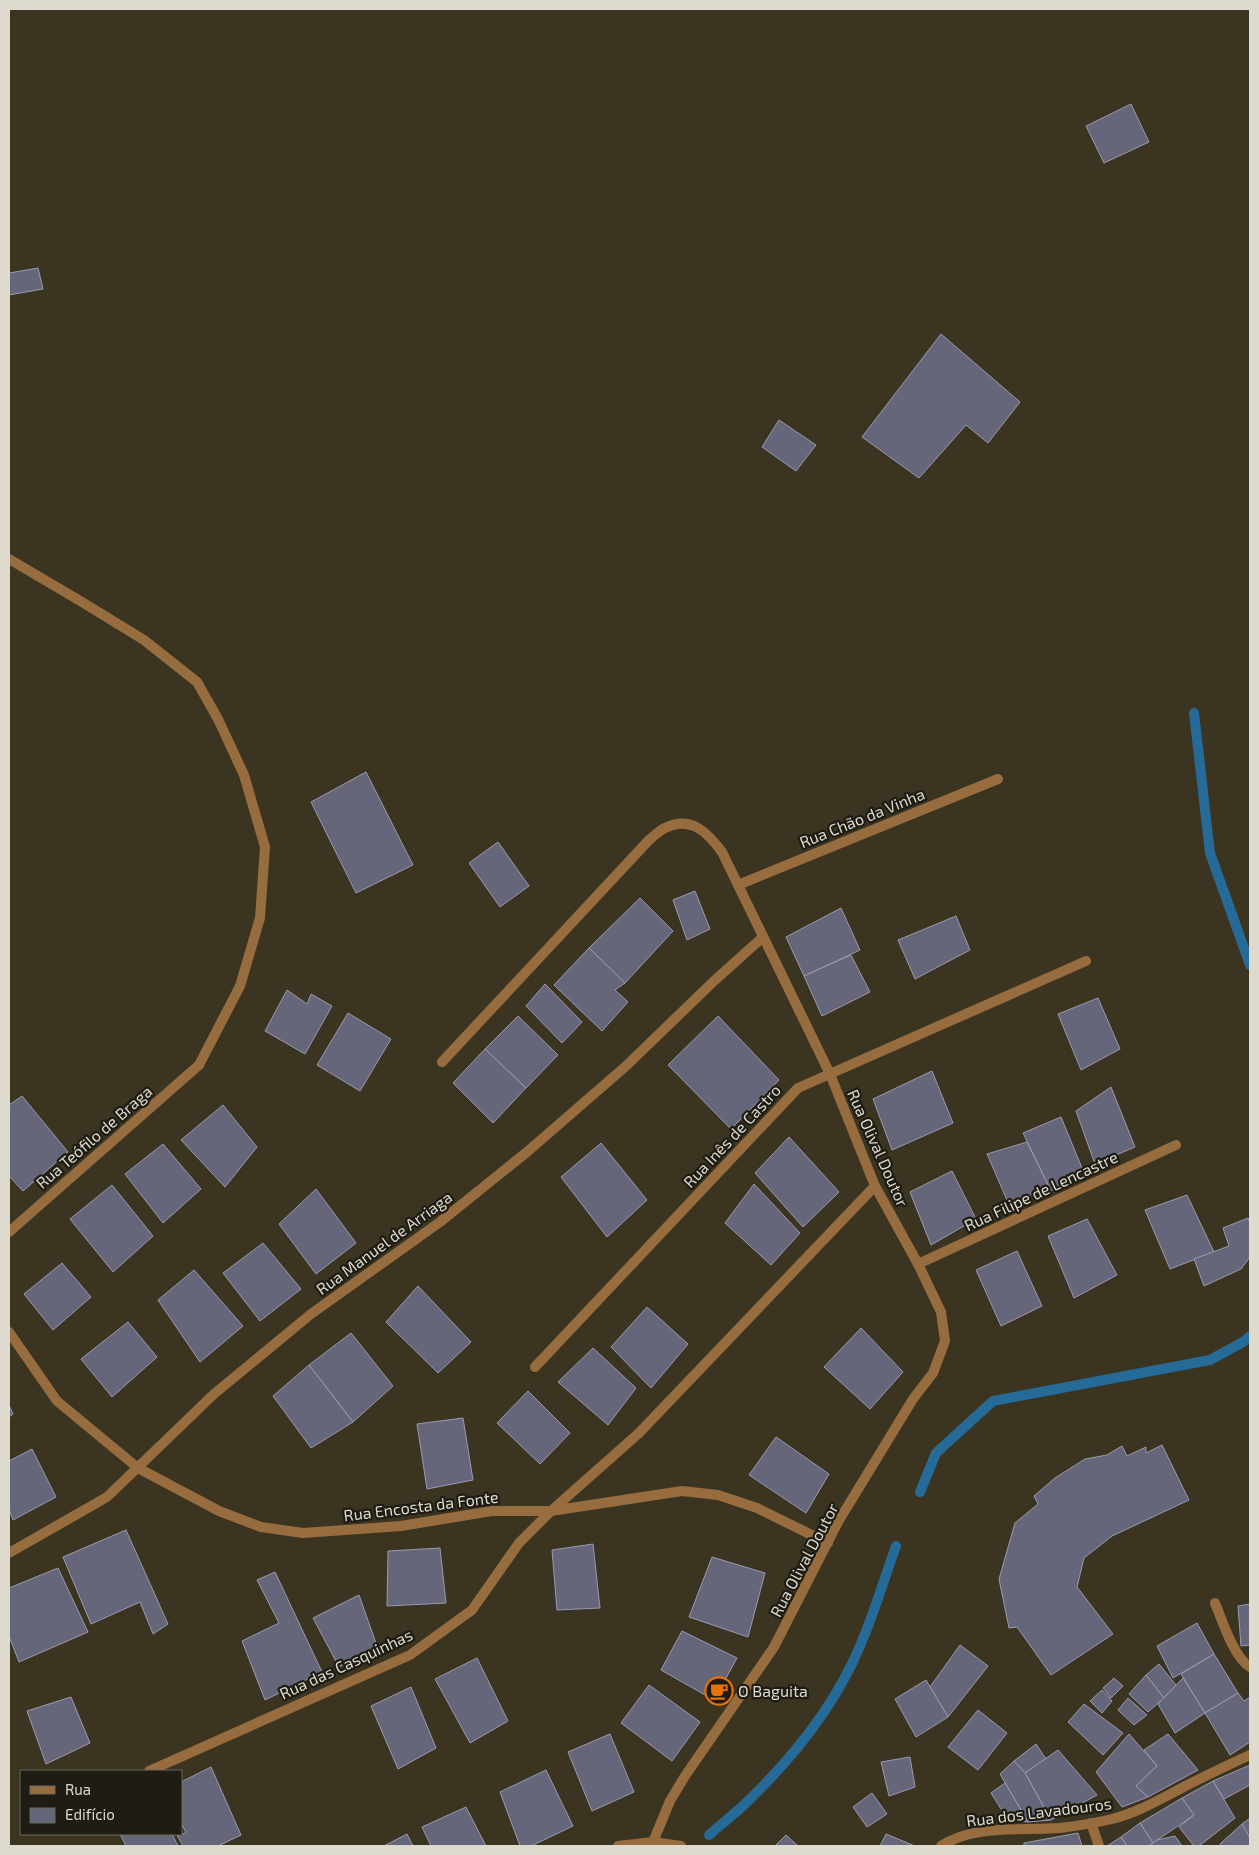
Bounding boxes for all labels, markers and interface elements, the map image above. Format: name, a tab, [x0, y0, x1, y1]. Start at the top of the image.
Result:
street label: Rua Chão da Vinha	[796, 784, 927, 851]
street label: Rua Inês de Castro	[679, 1080, 784, 1191]
street label: Rua Teófilo de Braga	[32, 1081, 156, 1192]
street label: Rua Olival Doutor	[844, 1086, 913, 1210]
street label: Rua Filipe de Lencastre	[961, 1147, 1121, 1234]
street label: Rua Manuel de Arriaga	[312, 1187, 455, 1298]
street label: Rua Encosta da Fonte	[342, 1487, 499, 1524]
street label: Rua Olival Doutor	[766, 1499, 842, 1620]
street label: Rua das Casquinhas	[276, 1624, 415, 1703]
cafe icon: O Baguita	[704, 1676, 734, 1706]
place label: O Baguita	[738, 1681, 808, 1700]
legend	[20, 1770, 182, 1835]
text: Rua	[65, 1780, 91, 1798]
street label: Rua dos Lavadouros	[965, 1793, 1113, 1830]
text: Edifício	[65, 1805, 115, 1823]

